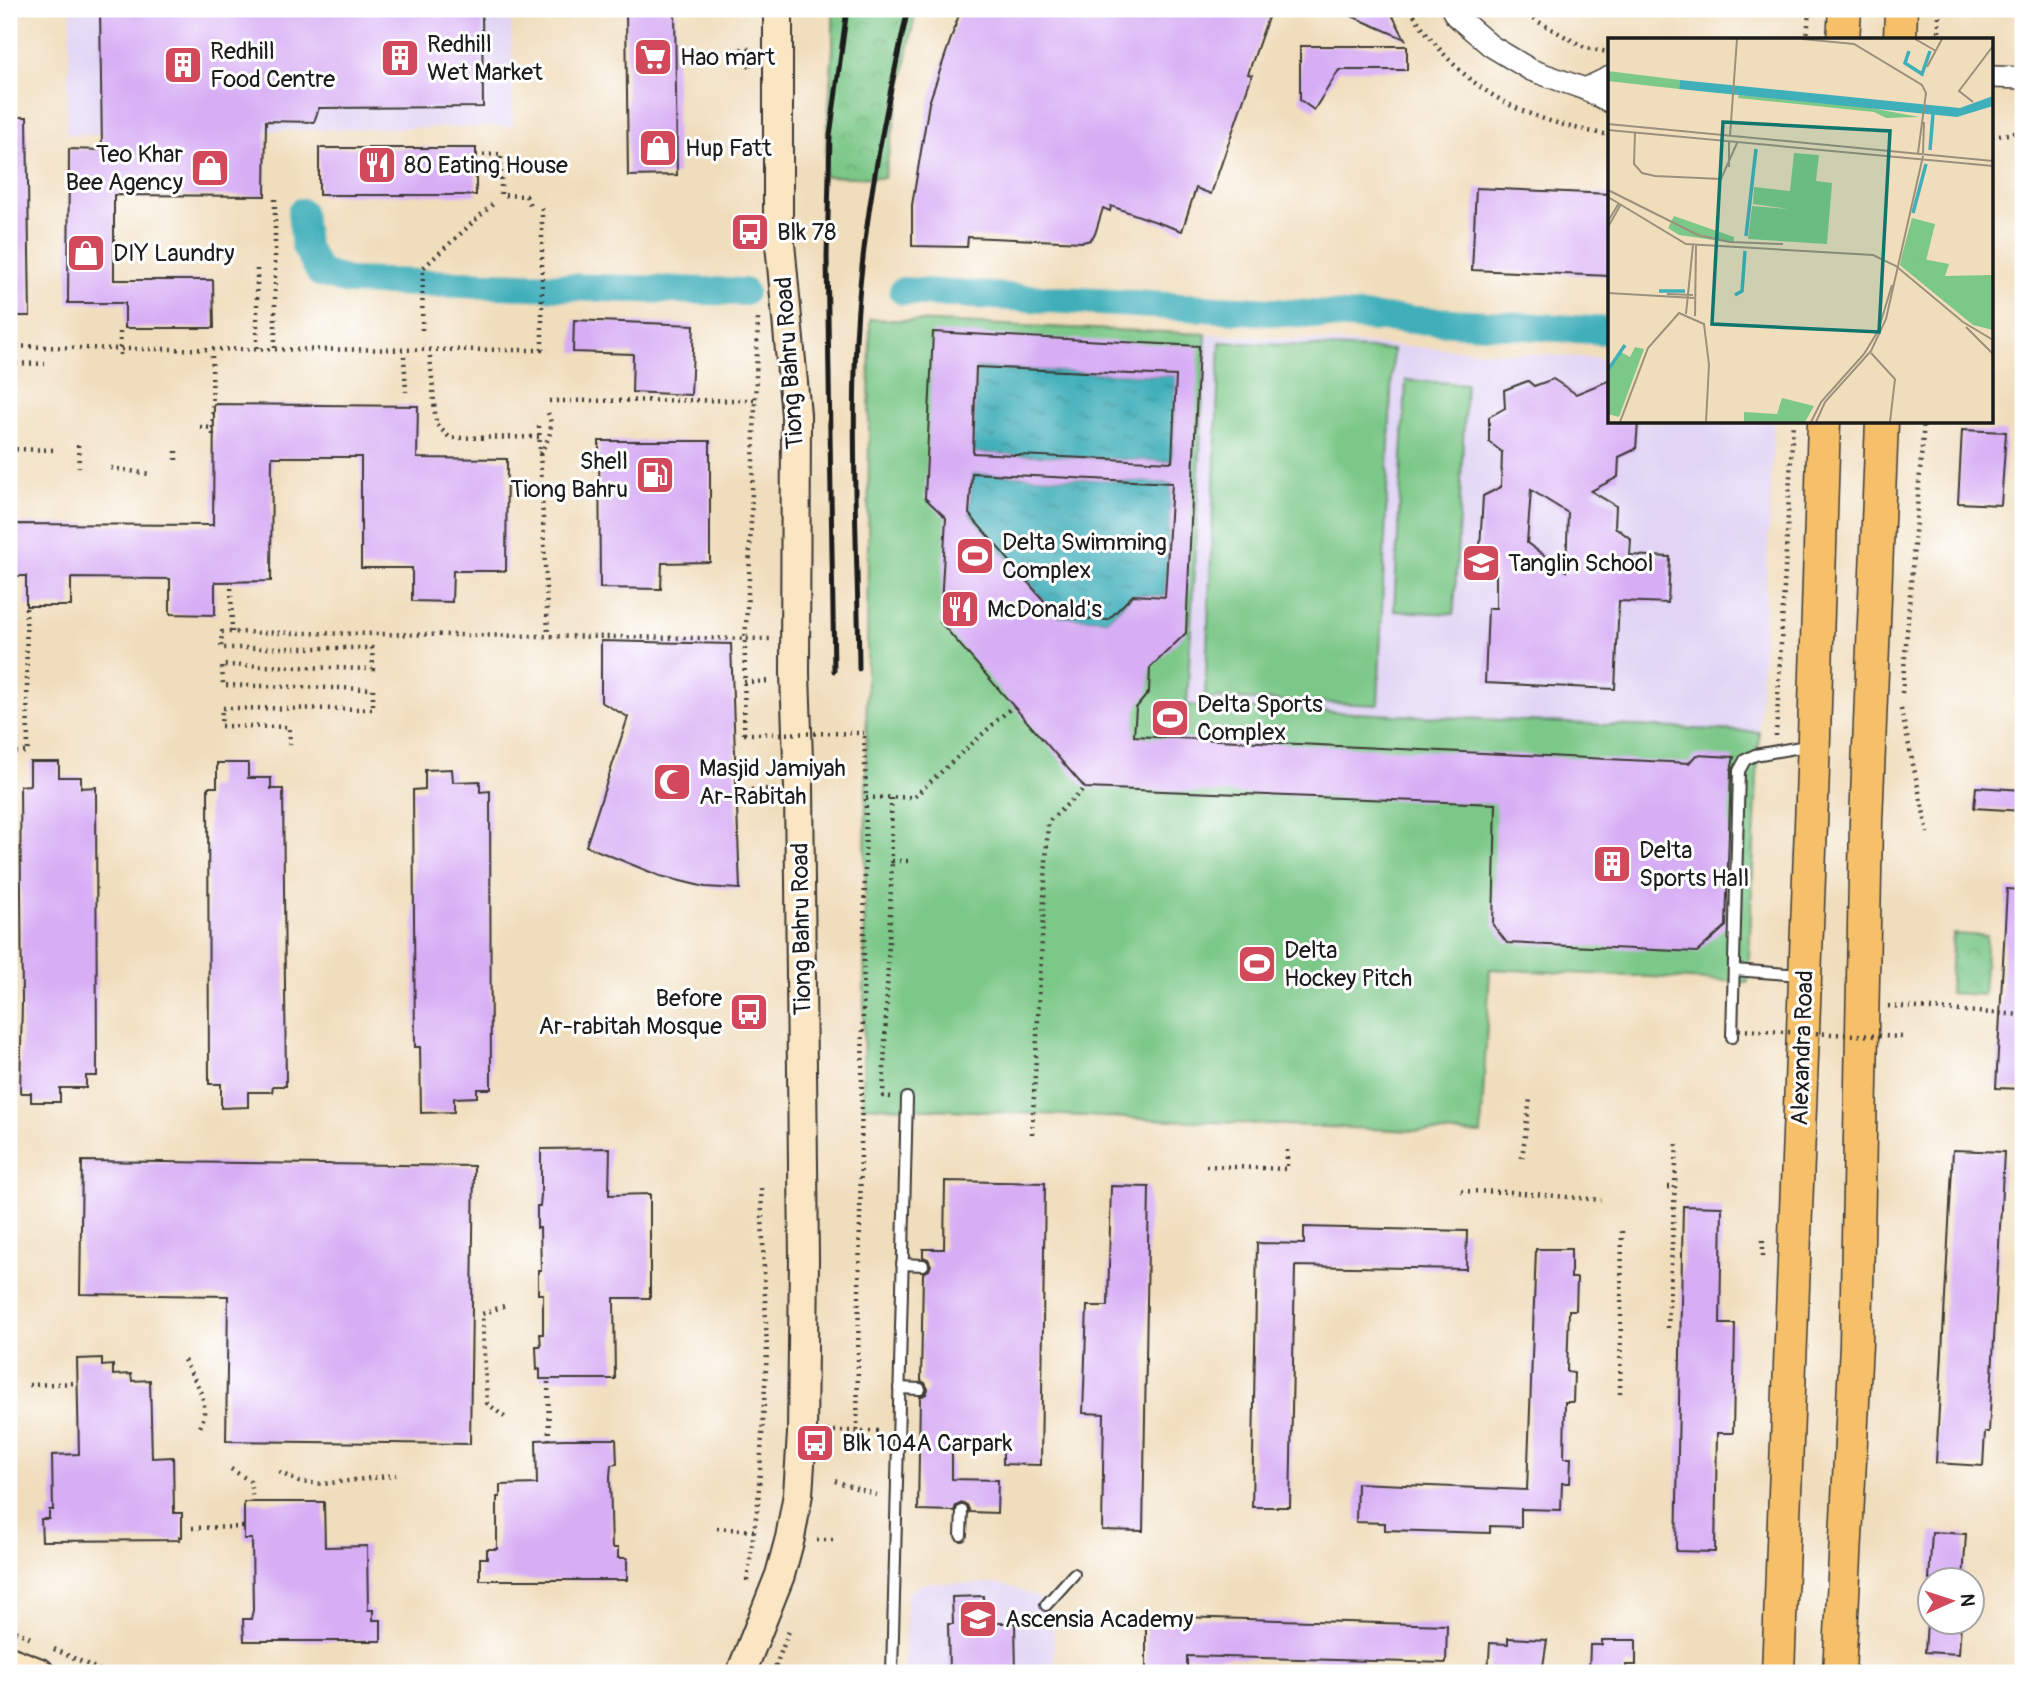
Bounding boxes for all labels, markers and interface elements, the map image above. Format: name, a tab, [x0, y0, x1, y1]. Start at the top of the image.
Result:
place label: Redhill Wet Market	[427, 30, 543, 87]
supermarket icon: Hao mart	[632, 36, 674, 78]
place label: Redhill Food Centre	[210, 37, 335, 94]
building icon: Redhill Wet Market	[379, 37, 421, 79]
inset map	[1608, 38, 1994, 424]
place label: Hao mart	[680, 43, 775, 72]
building icon: Redhill Food Centre	[162, 44, 204, 86]
shop icon: Hup Fatt	[637, 127, 679, 169]
place label: Hup Fatt	[685, 134, 772, 163]
place label: Teo Khar Bee Agency	[66, 140, 183, 197]
restaurant icon: 80 Eating House	[356, 144, 398, 186]
shop icon: Teo Khar Bee Agency	[189, 147, 231, 189]
place label: 80 Eating House	[404, 151, 568, 180]
bus stop icon: Blk 78	[729, 211, 771, 253]
place label: Blk 78	[777, 218, 836, 247]
shop icon: DIY Laundry	[65, 232, 107, 274]
place label: DIY Laundry	[113, 239, 234, 268]
street label: Tiong Bahru Road	[769, 276, 810, 450]
place label: Shell Tiong Bahru	[510, 447, 628, 504]
fuel station icon: Shell Tiong Bahru	[634, 454, 676, 496]
place label: Delta Swimming Complex	[1002, 528, 1167, 585]
sports icon: Delta Swimming Complex	[954, 535, 996, 577]
school or university icon: Tanglin School	[1460, 542, 1502, 584]
place label: Tanglin School	[1508, 549, 1653, 578]
restaurant icon: McDonald's	[939, 588, 981, 630]
place label: McDonald's	[987, 595, 1102, 624]
place label: Delta Sports Complex	[1197, 690, 1323, 747]
sports icon: Delta Sports Complex	[1149, 697, 1191, 739]
place label: Masjid Jamiyah Ar-Rabitah	[699, 754, 846, 811]
mosque icon: Masjid Jamiyah Ar-Rabitah	[651, 761, 693, 803]
place label: Delta Sports Hall	[1639, 836, 1749, 893]
street label: Tiong Bahru Road	[785, 842, 818, 1016]
building icon: Delta Sports Hall	[1591, 843, 1633, 885]
place label: Delta Hockey Pitch	[1284, 936, 1412, 993]
sports icon: Delta Hockey Pitch	[1236, 943, 1278, 985]
street label: Alexandra Road	[1785, 970, 1820, 1126]
place label: Before Ar-rabitah Mosque	[539, 984, 722, 1041]
bus stop icon: Before Ar-rabitah Mosque	[728, 991, 770, 1033]
bus stop icon: Blk 104A Carpark	[794, 1422, 836, 1464]
place label: Blk 104A Carpark	[842, 1429, 1013, 1458]
north arrow	[1916, 1566, 1986, 1636]
text: N	[1955, 1593, 1979, 1607]
school or university icon: Ascensia Academy	[957, 1598, 999, 1640]
place label: Ascensia Academy	[1005, 1605, 1193, 1634]

